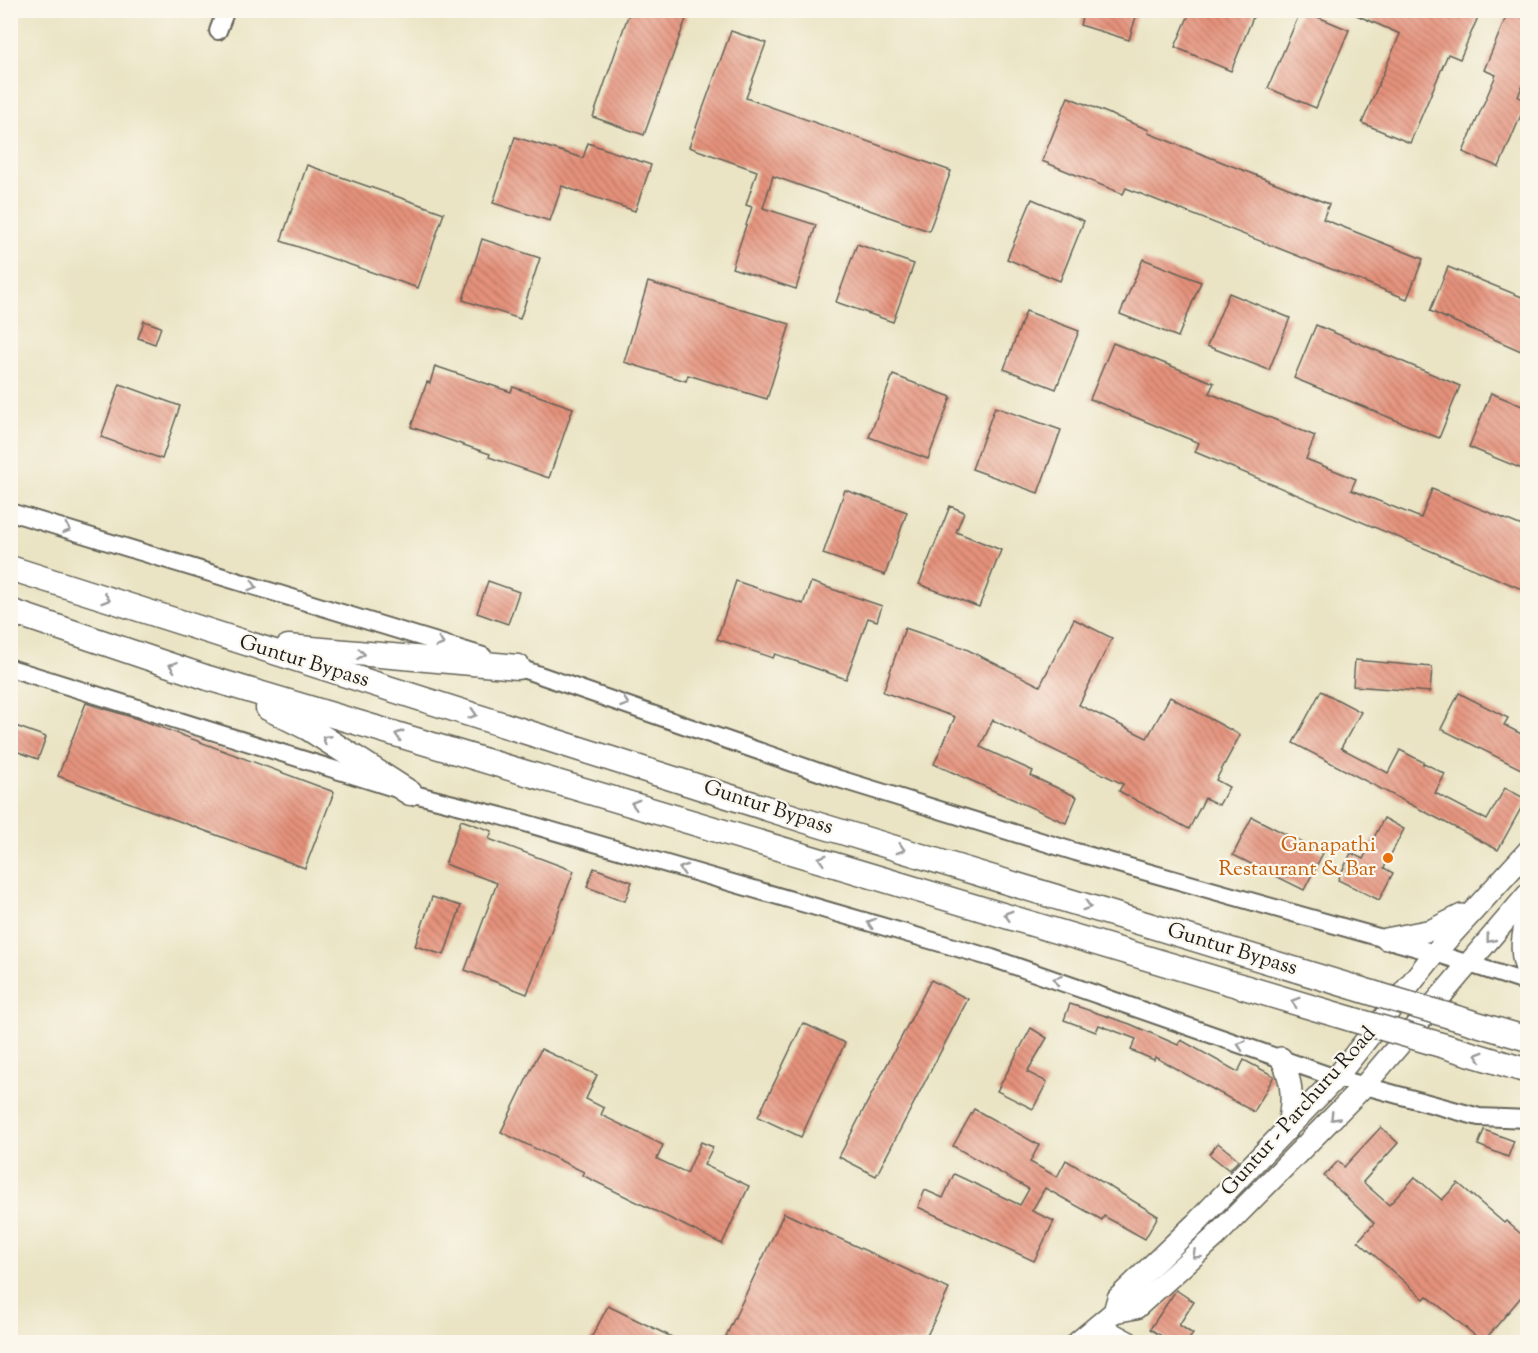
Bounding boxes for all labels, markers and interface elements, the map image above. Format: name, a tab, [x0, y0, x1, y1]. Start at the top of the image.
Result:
one-way arrow	[61, 522, 71, 534]
one-way arrow	[247, 578, 258, 591]
one-way arrow	[100, 592, 111, 604]
street label: Guntur Bypass	[235, 628, 373, 696]
one-way arrow	[434, 636, 444, 648]
one-way arrow	[357, 647, 366, 660]
one-way arrow	[168, 660, 179, 673]
one-way arrow	[619, 696, 630, 709]
one-way arrow	[467, 707, 477, 719]
one-way arrow	[394, 730, 405, 742]
one-way arrow	[321, 735, 332, 746]
street label: Guntur Bypass	[699, 773, 837, 843]
one-way arrow	[630, 799, 640, 811]
place label: Ganapathi Restaurant & Bar	[1219, 831, 1376, 885]
one-way arrow	[895, 842, 905, 854]
marker: Ganapathi Restaurant & Bar	[1381, 851, 1395, 865]
one-way arrow	[817, 854, 828, 866]
one-way arrow	[679, 864, 689, 876]
one-way arrow	[1081, 899, 1092, 911]
one-way arrow	[1003, 910, 1014, 923]
street label: Guntur Bypass	[1163, 916, 1301, 984]
one-way arrow	[866, 918, 877, 930]
one-way arrow	[1486, 932, 1497, 943]
one-way arrow	[1052, 975, 1063, 988]
one-way arrow	[1290, 997, 1301, 1009]
street label: Guntur - Parchuru Road	[1215, 1021, 1383, 1203]
one-way arrow	[1236, 1039, 1247, 1052]
one-way arrow	[1474, 1051, 1485, 1064]
one-way arrow	[1330, 1109, 1341, 1120]
one-way arrow	[1192, 1248, 1203, 1259]

